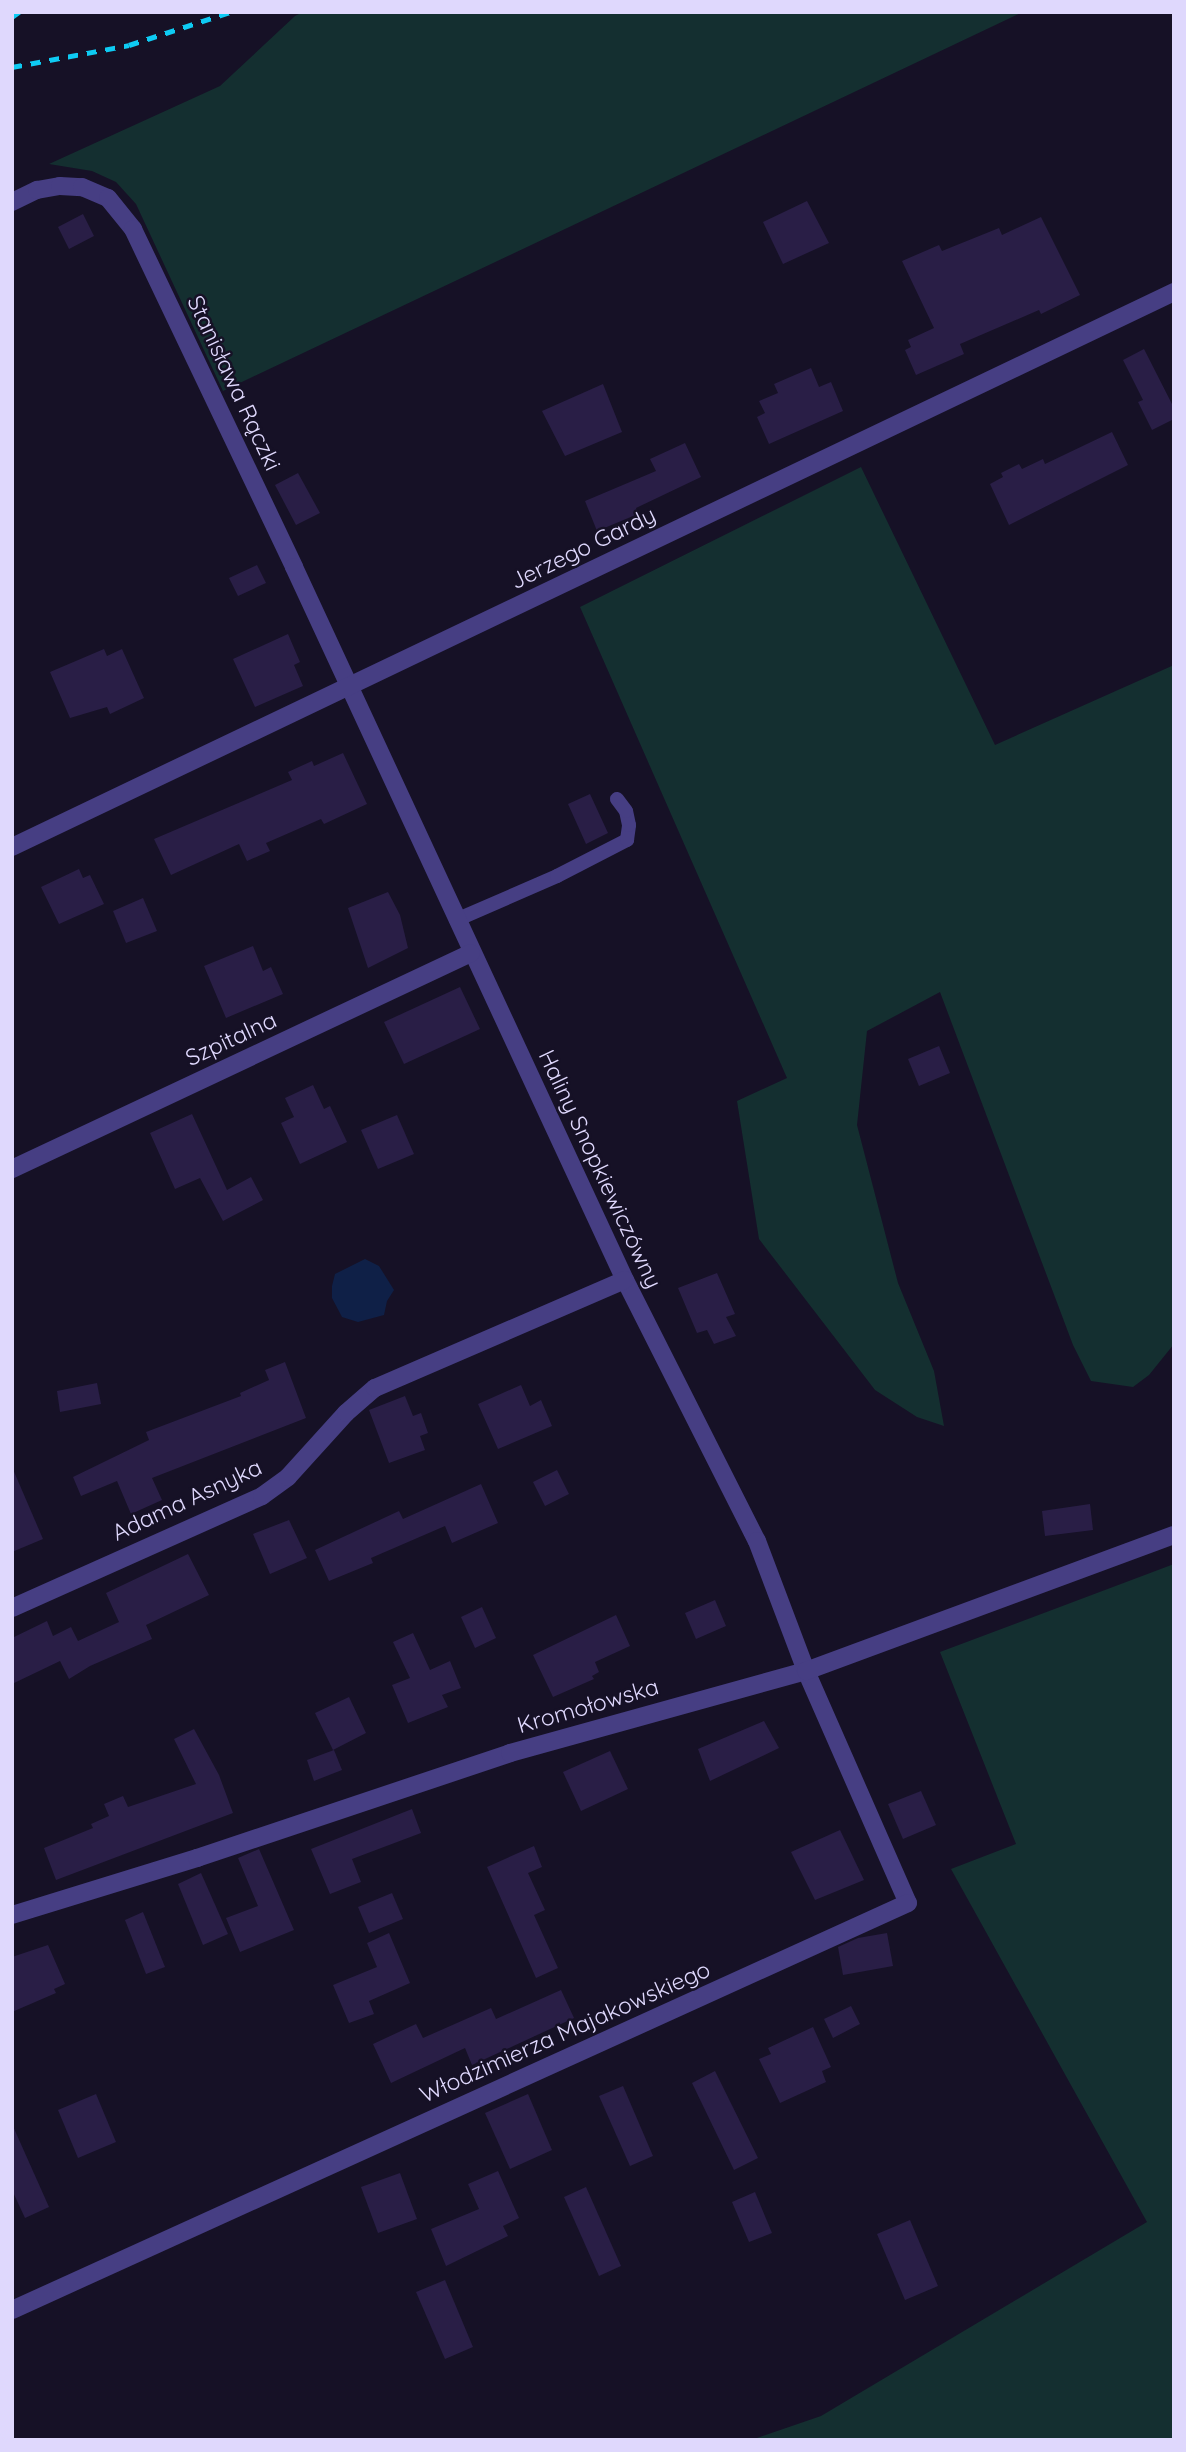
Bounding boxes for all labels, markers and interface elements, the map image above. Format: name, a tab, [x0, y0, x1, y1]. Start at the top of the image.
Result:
street label: Stanisława Rączki	[181, 291, 287, 475]
street label: Jerzego Gardy	[506, 501, 660, 595]
street label: Szpitalna	[181, 1006, 281, 1072]
street label: Haliny Snopkiewiczówny	[533, 1045, 667, 1293]
street label: Adama Asnyka	[108, 1453, 266, 1547]
street label: Kromołowska	[514, 1673, 662, 1739]
street label: Włodzimierza Majakowskiego	[416, 1955, 714, 2109]

